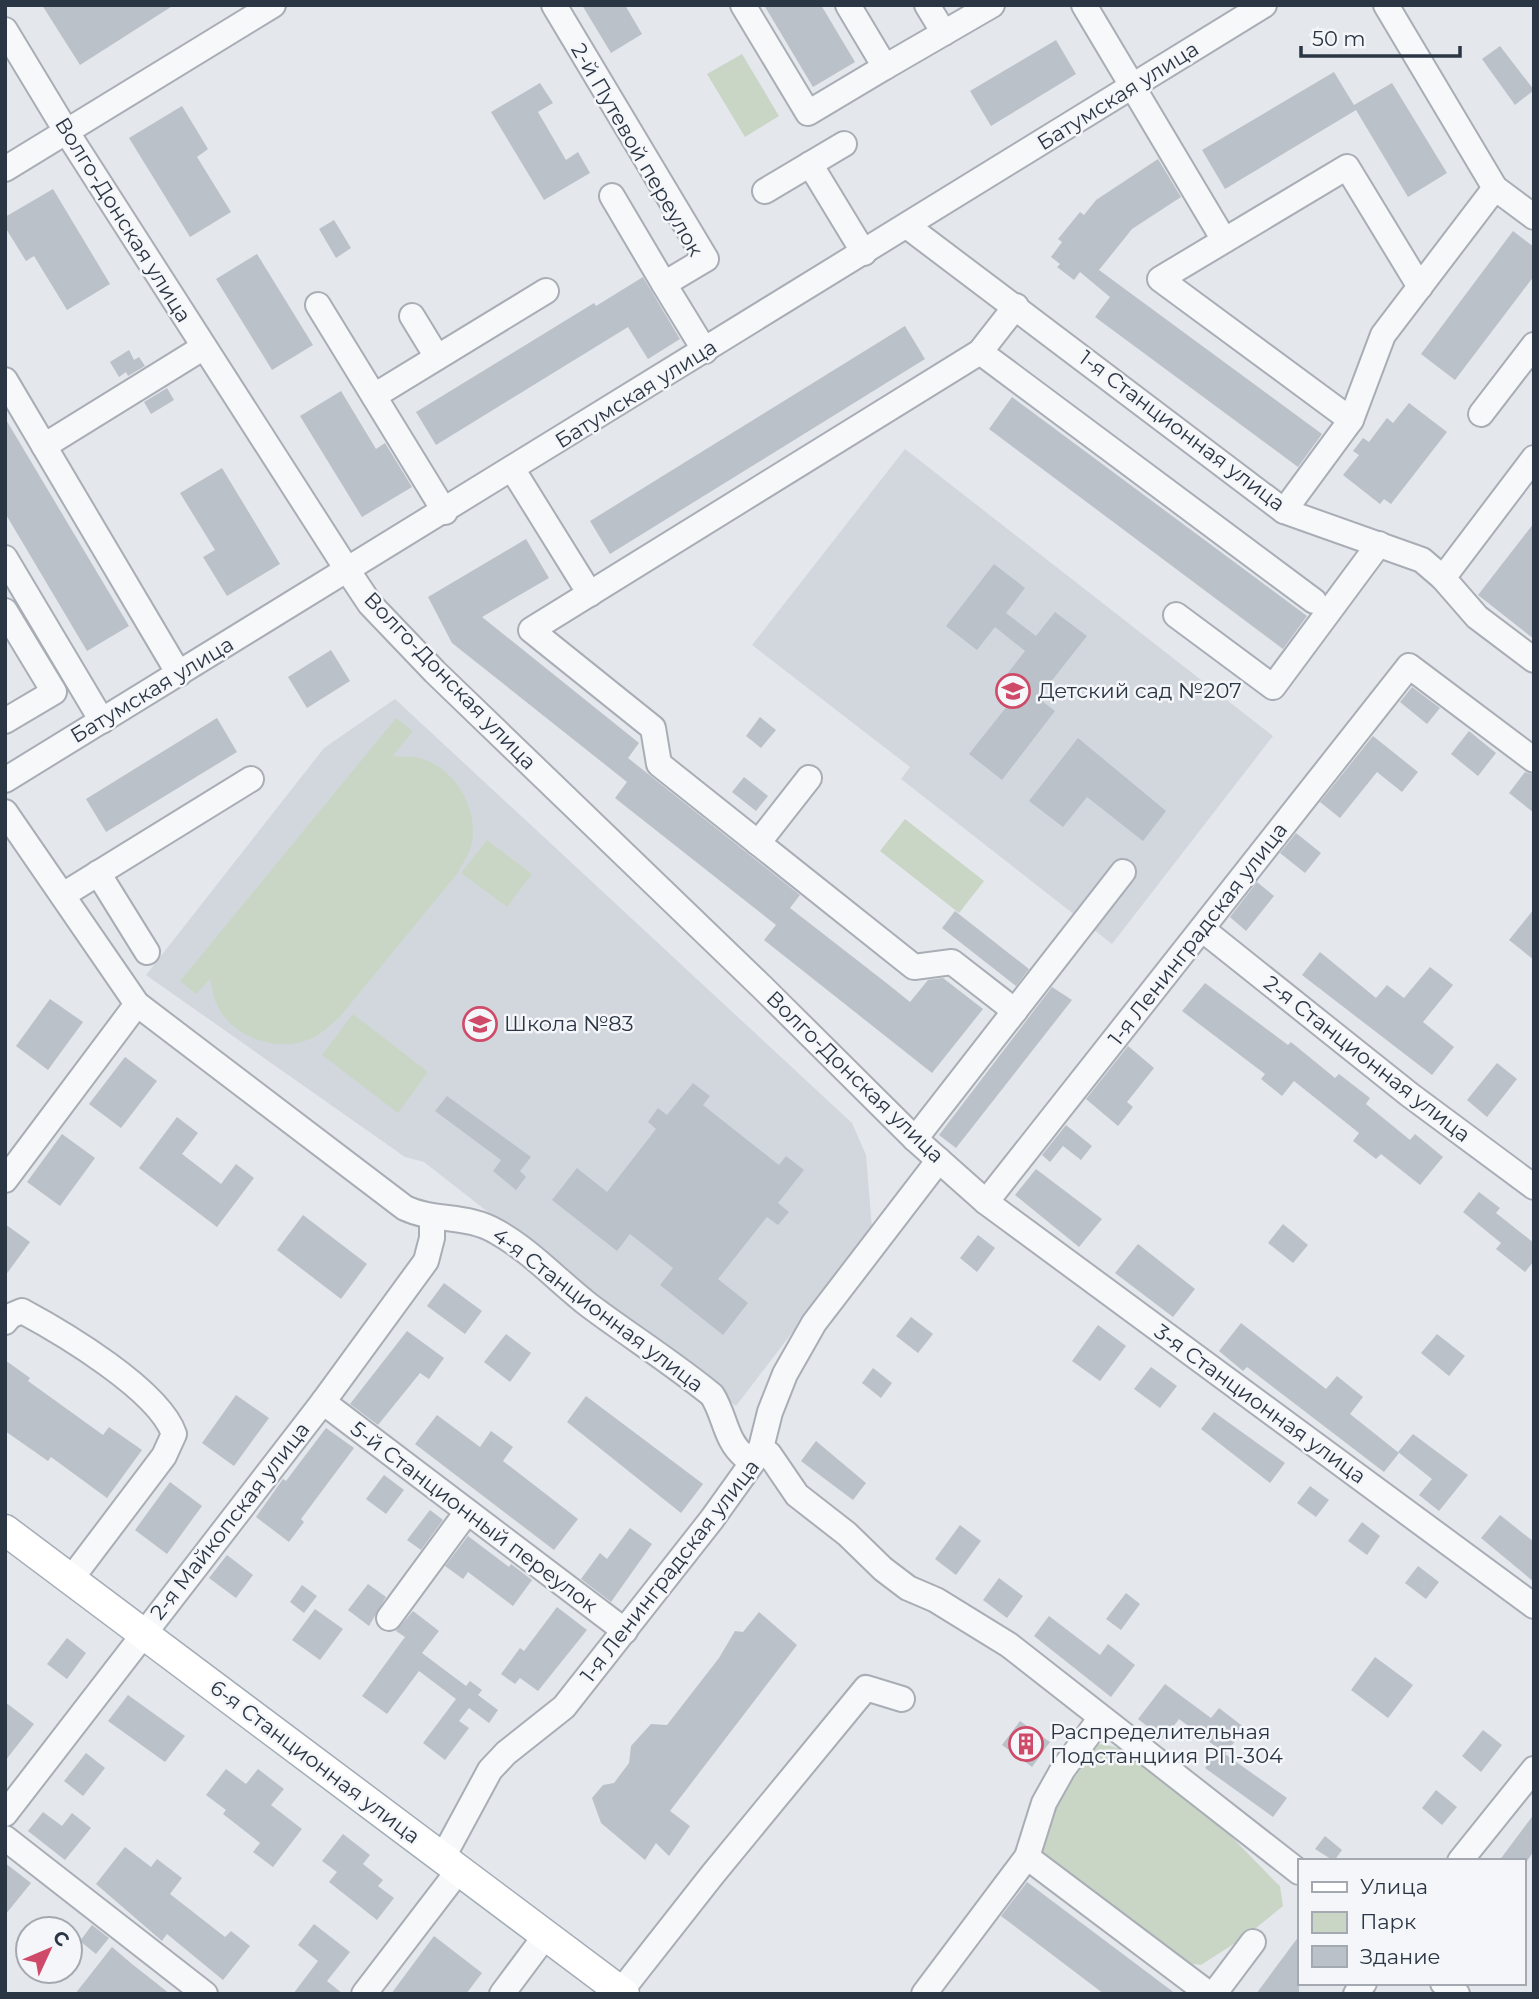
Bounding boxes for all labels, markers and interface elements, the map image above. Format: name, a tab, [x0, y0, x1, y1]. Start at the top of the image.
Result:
scale bar	[1301, 14, 1460, 58]
text: 50 m	[1312, 26, 1366, 51]
street label: Батумская улица	[1032, 36, 1203, 155]
street label: 2-й Путевой переулок	[566, 39, 709, 261]
street label: Волго-Донская улица	[50, 113, 197, 327]
street label: Батумская улица	[550, 334, 721, 453]
street label: 1-я Станционная улица	[1075, 345, 1290, 516]
street label: Волго-Донская улица	[359, 587, 542, 775]
street label: Батумская улица	[66, 631, 238, 748]
school or university icon: Детский сад №207	[994, 672, 1032, 710]
place label: Детский сад №207	[1038, 678, 1242, 703]
street label: 1-я Ленинградская улица	[1103, 817, 1292, 1050]
street label: 2-я Станционная улица	[1259, 970, 1476, 1147]
street label: Волго-Донская улица	[761, 985, 949, 1168]
school or university icon: Школа №83	[461, 1005, 499, 1043]
place label: Школа №83	[504, 1011, 634, 1036]
street label: 4-я Станционная улица	[488, 1222, 709, 1397]
street label: 3-я Станционная улица	[1150, 1318, 1371, 1489]
street label: 5-й Станционный переулок	[346, 1416, 603, 1618]
street label: 2-я Майкопская улица	[145, 1417, 314, 1624]
street label: 1-я Ленинградская улица	[575, 1454, 764, 1687]
street label: 6-я Станционная улица	[205, 1674, 425, 1849]
place label: Распределительная Подстанциия РП-304	[1050, 1719, 1283, 1768]
building icon: Распределительная Подстанциия РП-304	[1007, 1725, 1045, 1763]
legend	[1298, 1859, 1525, 1985]
text: Улица	[1360, 1874, 1428, 1899]
text: Парк	[1360, 1909, 1416, 1934]
north arrow	[14, 1915, 84, 1985]
text: С	[48, 1926, 74, 1952]
text: Здание	[1360, 1944, 1441, 1969]

